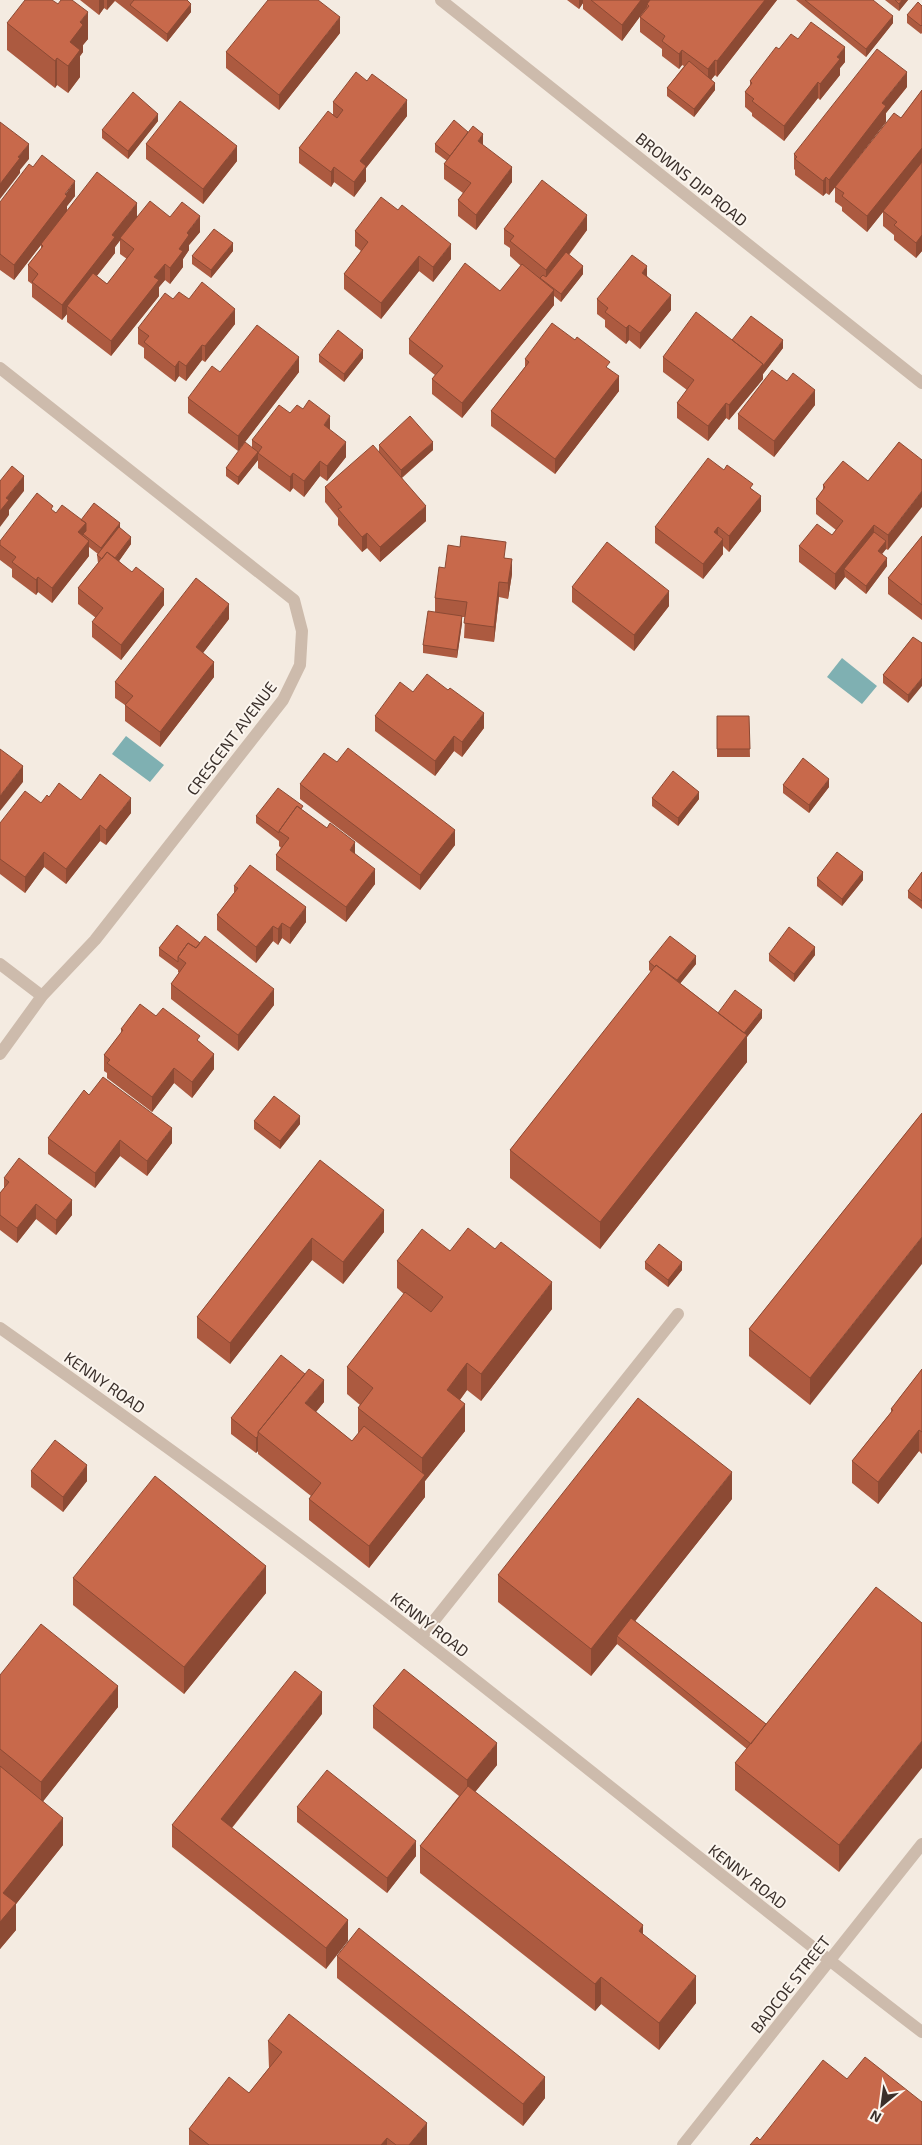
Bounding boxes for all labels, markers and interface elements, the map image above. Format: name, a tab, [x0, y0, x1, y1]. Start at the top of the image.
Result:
street label: BROWNS DIP ROAD	[632, 128, 752, 230]
street label: CRESCENT AVENUE	[182, 677, 280, 799]
street label: KENNY ROAD	[61, 1347, 149, 1417]
street label: KENNY ROAD	[387, 1588, 473, 1660]
street label: KENNY ROAD	[705, 1840, 791, 1912]
street label: BADCOE STREET	[746, 1932, 834, 2036]
north arrow	[857, 2080, 907, 2130]
text: N	[867, 2107, 884, 2127]

